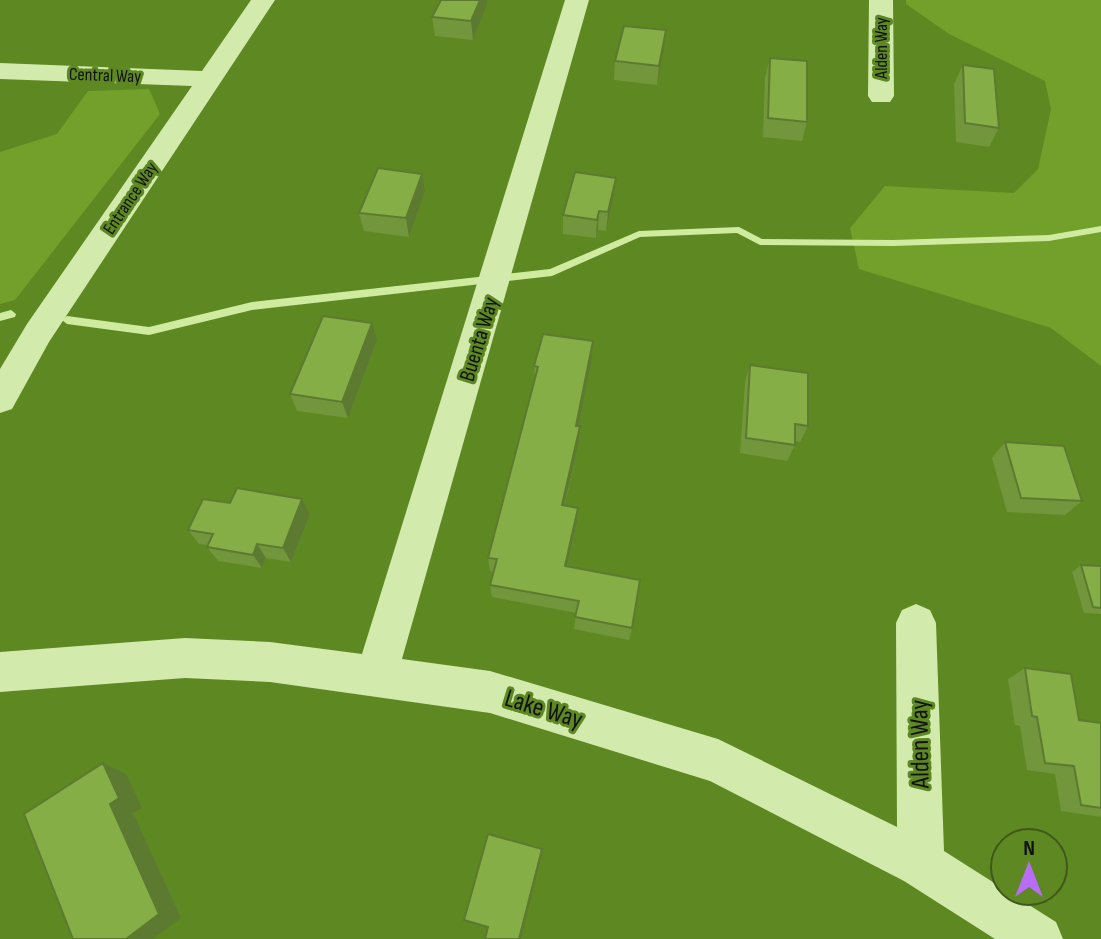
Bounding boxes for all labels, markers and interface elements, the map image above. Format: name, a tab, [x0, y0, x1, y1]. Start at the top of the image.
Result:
street label: Alden Way	[871, 17, 892, 80]
street label: Central Way	[69, 64, 141, 87]
street label: Entrance Way	[99, 158, 162, 238]
street label: Buenta Way	[454, 294, 505, 385]
street label: Lake Way	[501, 683, 586, 736]
street label: Alden Way	[904, 699, 937, 790]
north arrow	[989, 827, 1069, 907]
text: N	[1023, 835, 1035, 862]

